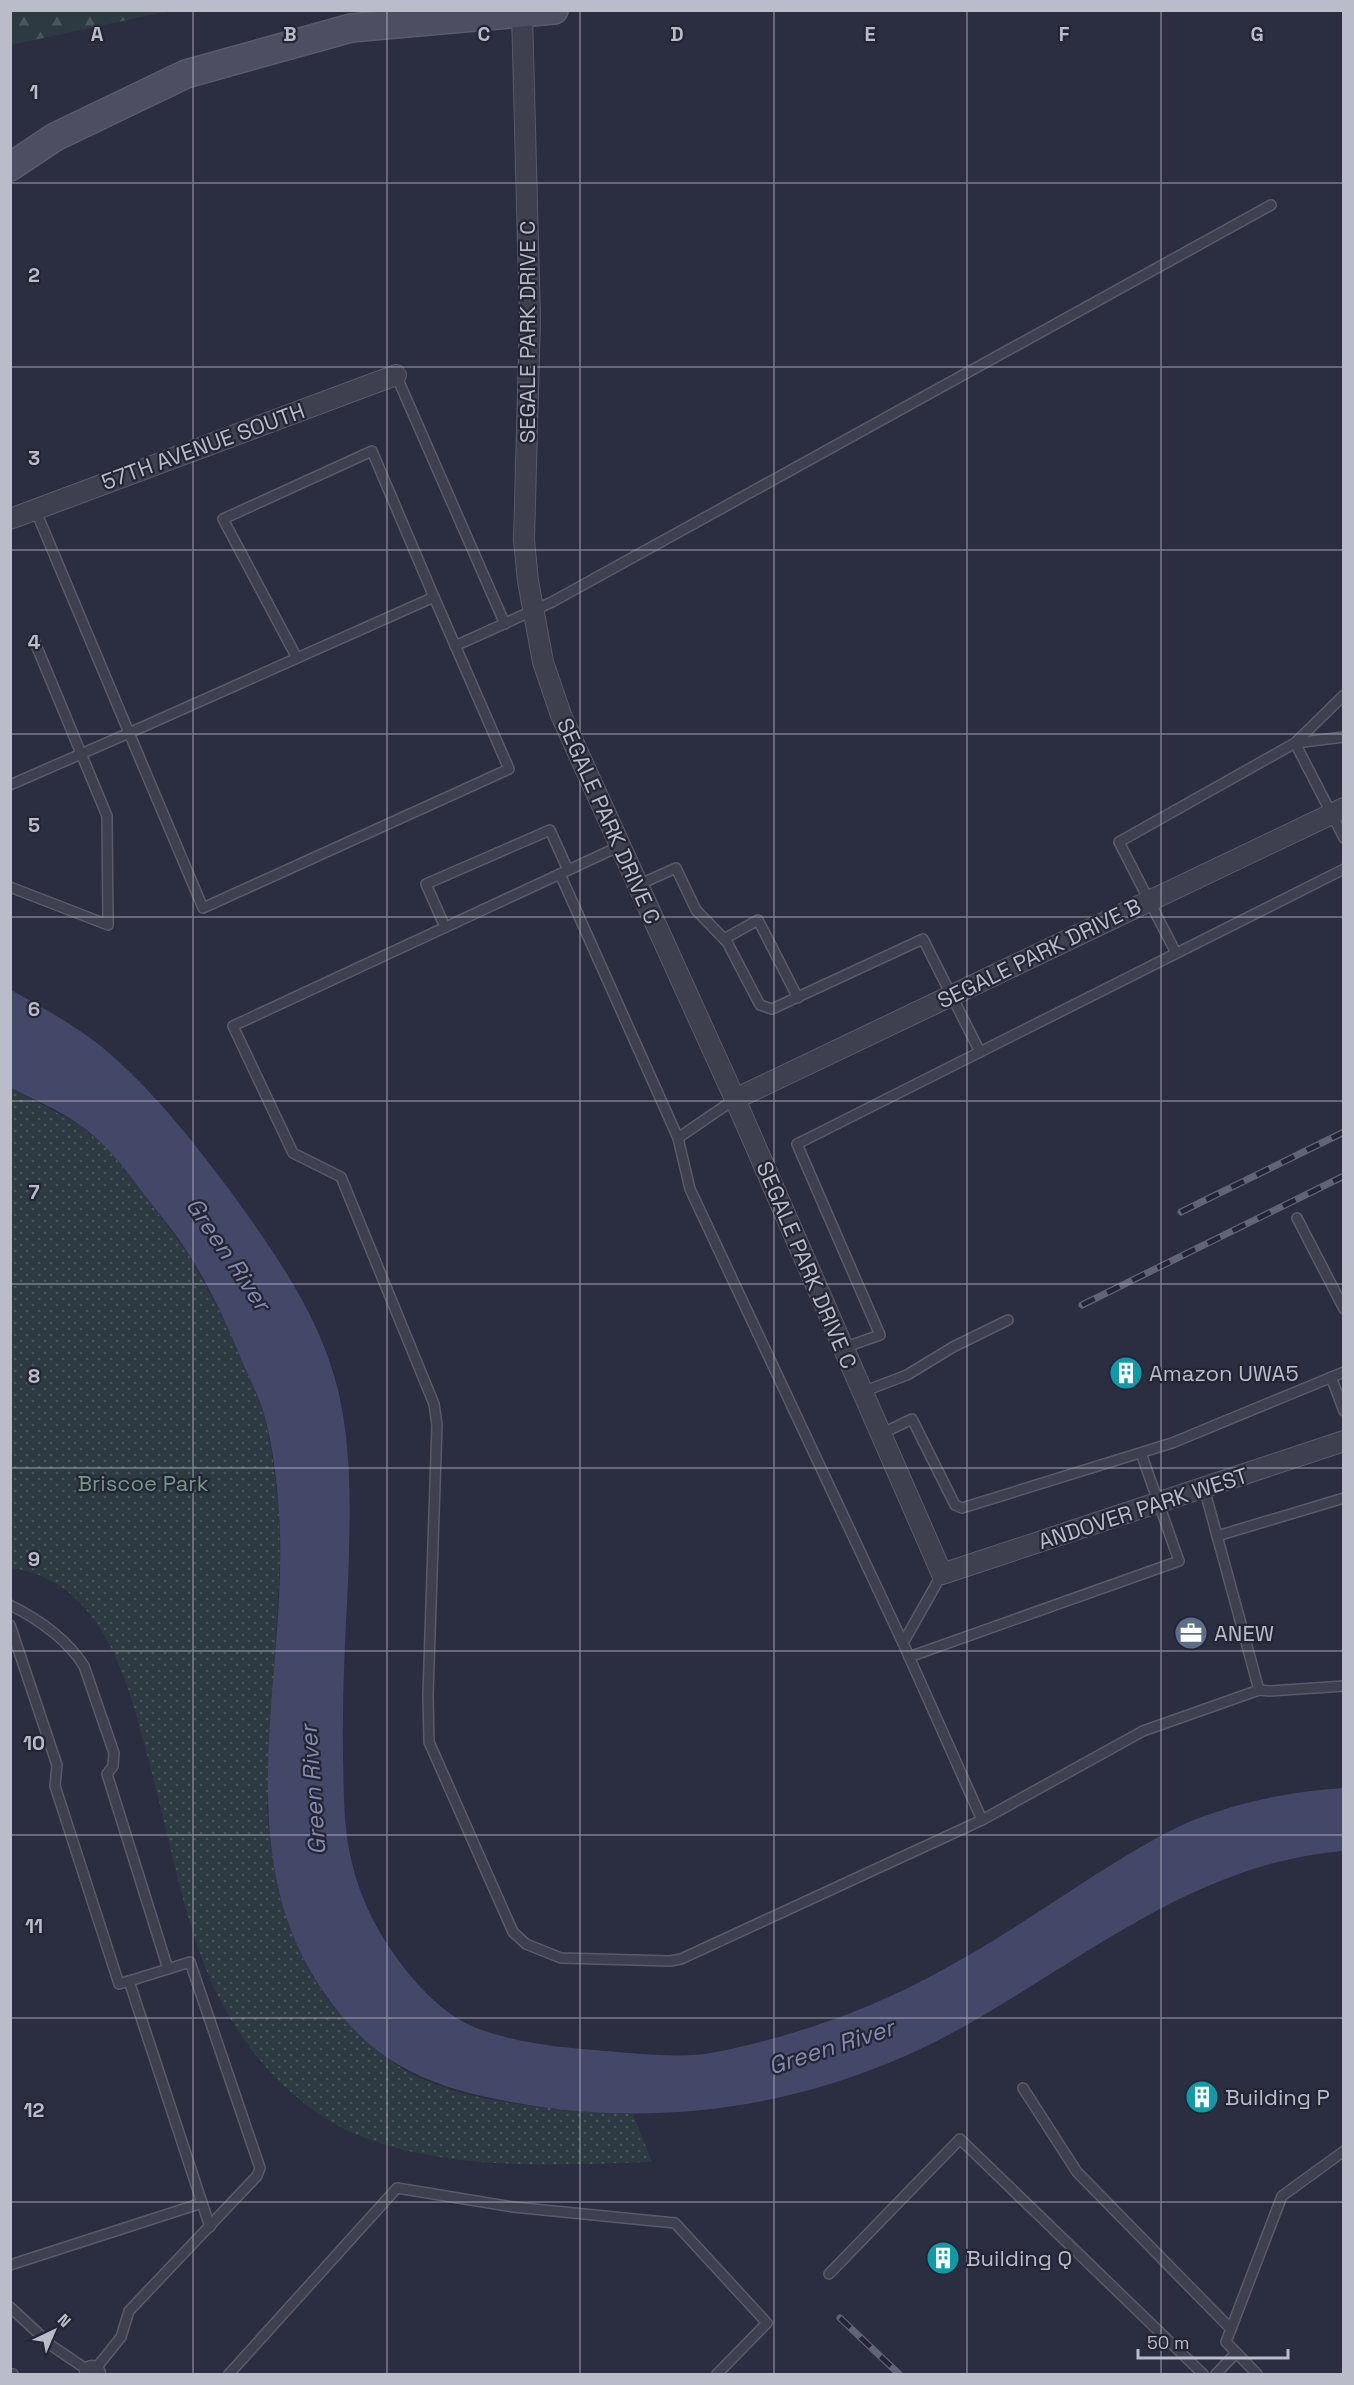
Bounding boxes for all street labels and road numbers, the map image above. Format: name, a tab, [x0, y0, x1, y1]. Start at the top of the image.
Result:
street label: SEGALE PARK DRIVE C	[513, 221, 541, 443]
street label: 57TH AVENUE SOUTH	[98, 396, 308, 496]
street label: SEGALE PARK DRIVE C	[551, 714, 667, 928]
street label: SEGALE PARK DRIVE B	[933, 892, 1145, 1014]
street label: SEGALE PARK DRIVE C	[751, 1157, 863, 1373]
street label: ANDOVER PARK WEST	[1035, 1461, 1252, 1555]

